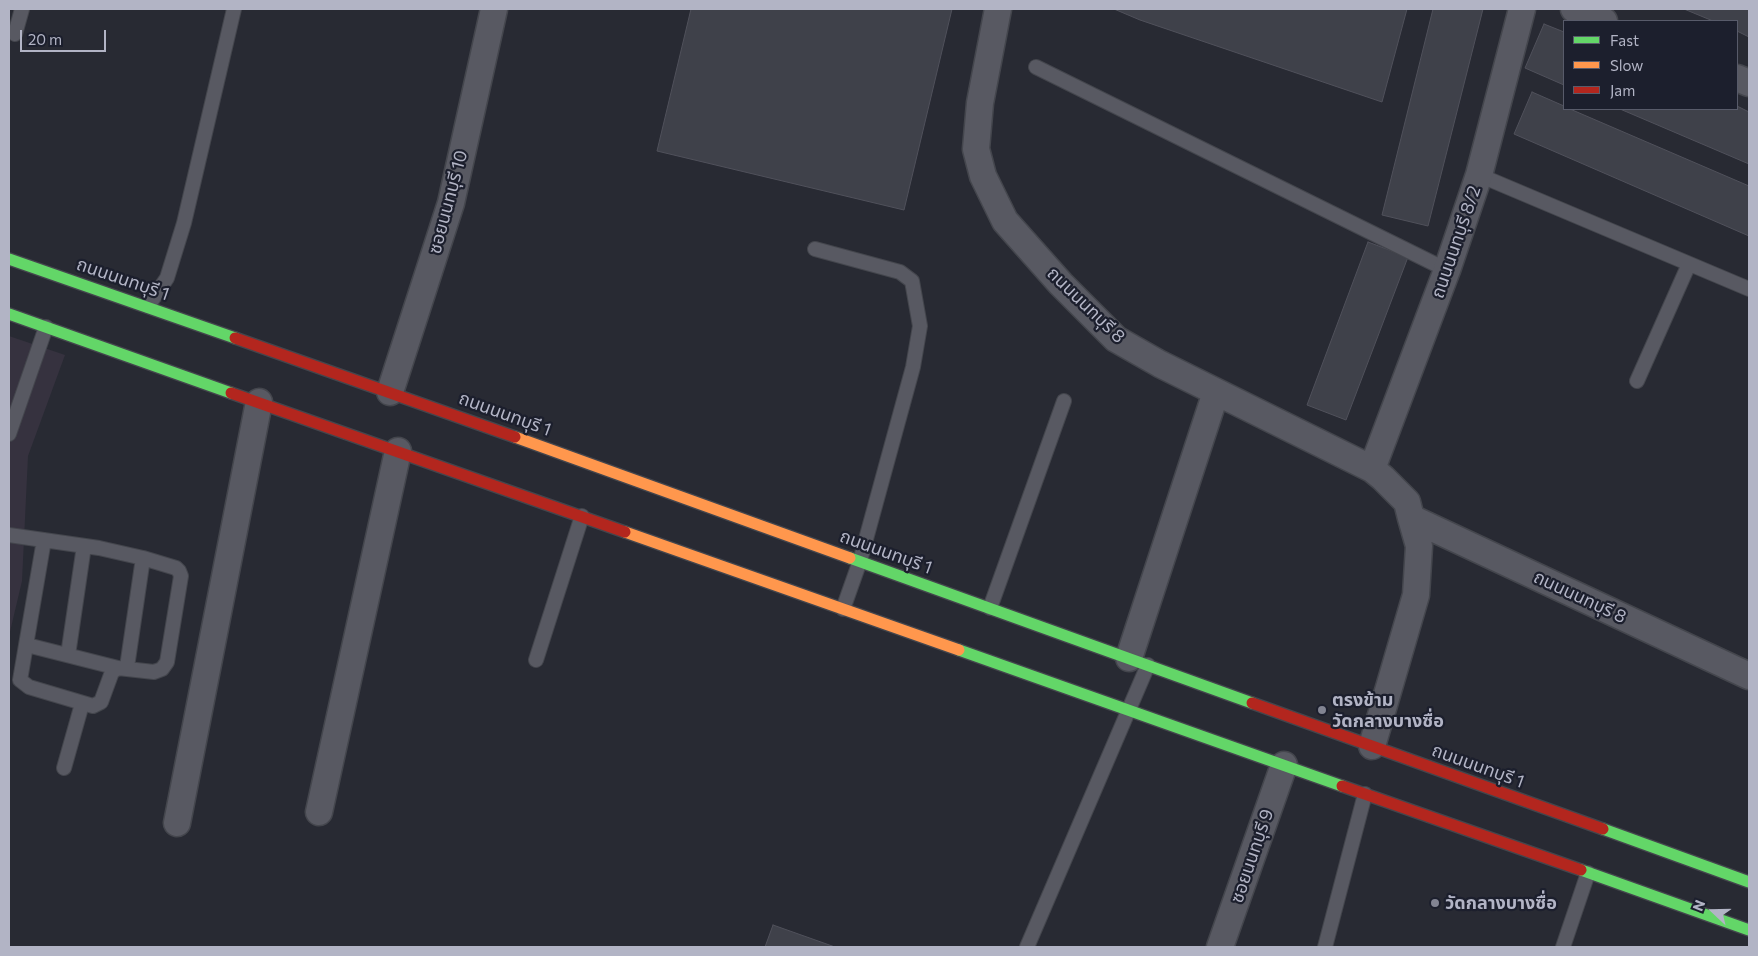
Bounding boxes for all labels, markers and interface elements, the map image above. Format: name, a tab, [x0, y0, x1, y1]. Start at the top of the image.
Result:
scale bar	[22, 20, 109, 52]
legend	[1563, 20, 1738, 110]
text: 20 m	[28, 30, 62, 48]
text: Fast	[1610, 31, 1639, 49]
text: Slow	[1610, 56, 1643, 74]
text: Jam	[1610, 81, 1635, 99]
street label: ซอยนนทบุรี 10	[424, 148, 472, 256]
street label: ถนนนนทบุรี 8/2	[1427, 183, 1485, 301]
street label: ถนนนนทบุรี 1	[74, 253, 172, 305]
street label: ถนนนนทบุรี 8	[1043, 263, 1129, 347]
street label: ถนนนนทบุรี 1	[456, 387, 554, 441]
street label: ถนนนนทบุรี 1	[837, 525, 935, 579]
street label: ถนนนนทบุรี 8	[1530, 566, 1630, 628]
place label: ตรงข้าม วัดกลางบางซื่อ	[1332, 689, 1444, 732]
marker: ตรงข้าม วัดกลางบางซื่อ	[1316, 704, 1328, 716]
street label: ถนนนนทบุรี 1	[1429, 739, 1527, 793]
street label: ซอยนนทบุรี 9	[1226, 806, 1278, 906]
north arrow	[1688, 886, 1738, 936]
place label: วัดกลางบางซื่อ	[1445, 892, 1557, 914]
marker: วัดกลางบางซื่อ	[1429, 897, 1441, 909]
text: N	[1689, 897, 1708, 913]

